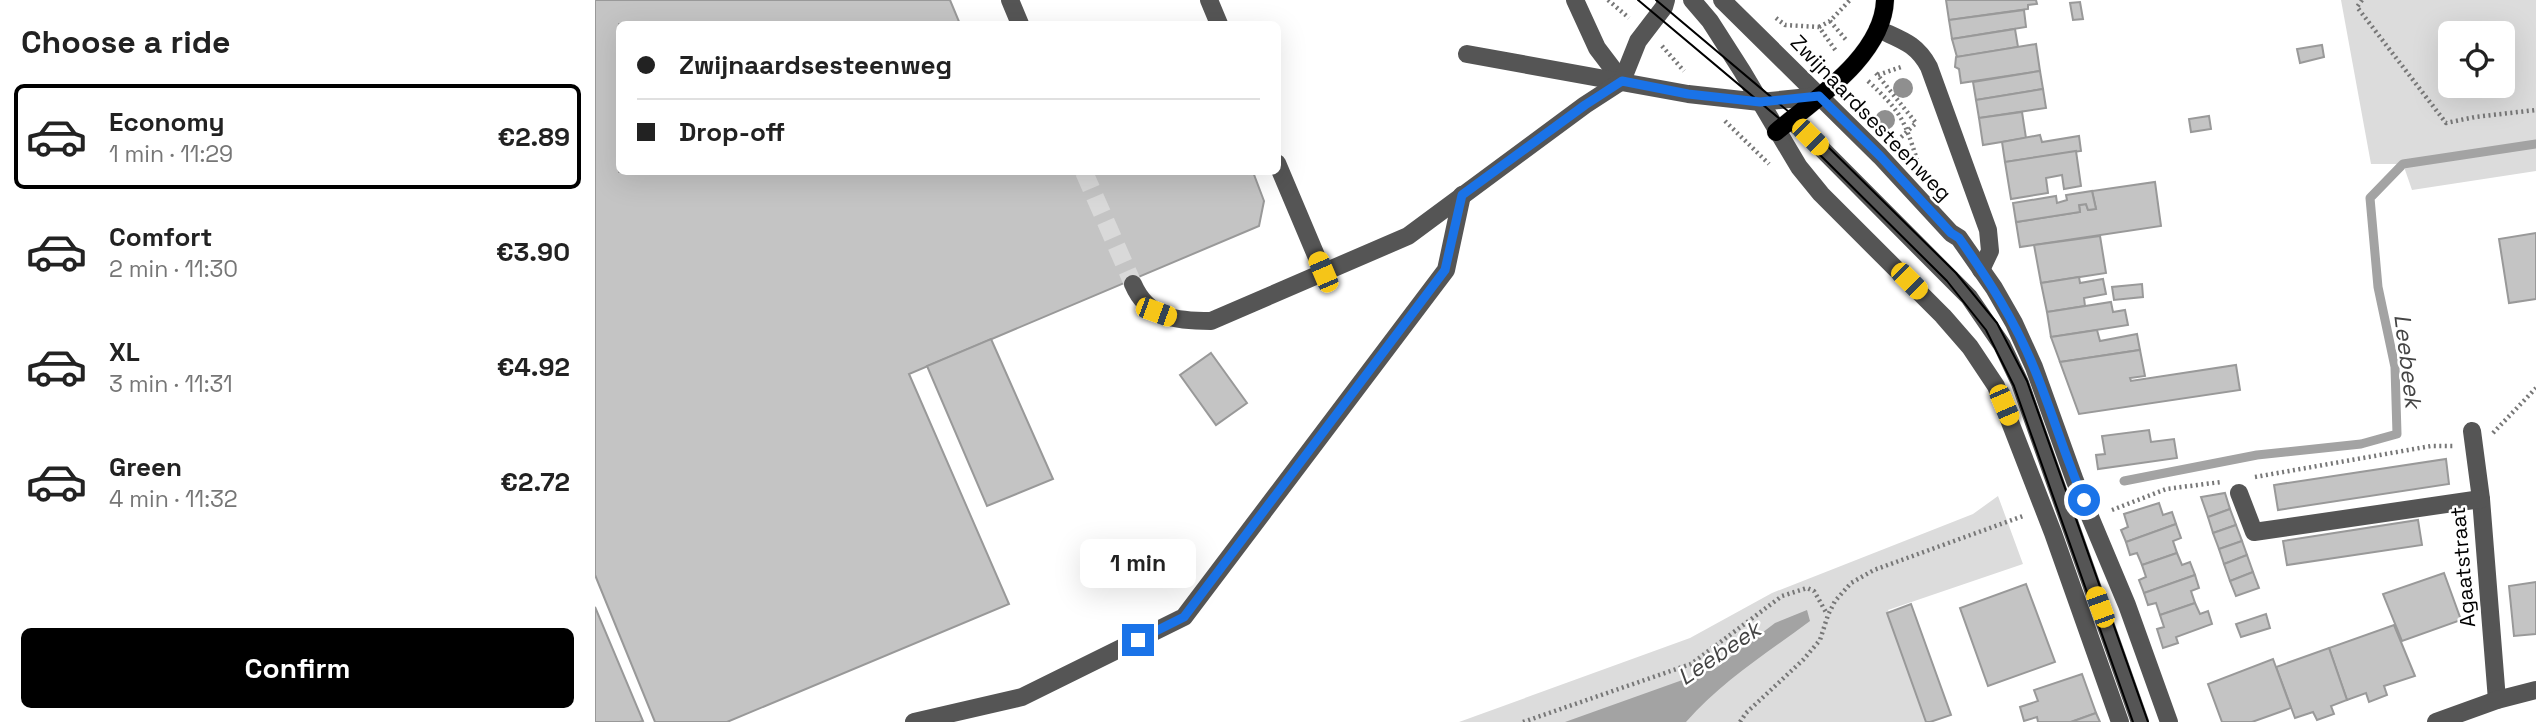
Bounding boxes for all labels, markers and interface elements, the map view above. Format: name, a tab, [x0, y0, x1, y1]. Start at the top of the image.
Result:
map controls	[2438, 21, 2515, 98]
button: locate	[2438, 21, 2515, 98]
text: Choose a ride	[21, 22, 231, 62]
street label: Zwijnaardsesteenweg	[1785, 29, 1958, 206]
text: Zwijnaardsesteenweg	[679, 48, 952, 82]
icon: car	[25, 105, 88, 168]
text: Economy	[109, 105, 225, 139]
text: Drop-off	[679, 115, 785, 149]
car	[1788, 115, 1833, 159]
text: €2.89	[498, 120, 570, 154]
text: 1 min · 11:29	[109, 139, 233, 169]
icon: car	[25, 220, 88, 283]
text: Comfort	[109, 220, 212, 254]
text: €3.90	[496, 235, 570, 269]
car	[1306, 249, 1341, 295]
text: 2 min · 11:30	[109, 254, 238, 284]
car	[1887, 259, 1932, 303]
car	[1133, 295, 1180, 329]
water label: Leebeek	[2387, 312, 2429, 412]
icon: car	[25, 335, 88, 398]
text: XL	[109, 335, 140, 369]
text: €4.92	[497, 350, 570, 384]
text: 3 min · 11:31	[109, 369, 233, 399]
car	[1987, 382, 2022, 428]
icon: car	[25, 450, 88, 513]
text: Green	[109, 450, 182, 484]
text: €2.72	[500, 465, 570, 499]
text: 4 min · 11:32	[109, 484, 238, 514]
route start	[2068, 484, 2100, 516]
street label: Agaatstraat	[2444, 506, 2481, 629]
callout: 1 min	[1080, 538, 1196, 588]
text: 1 min	[1110, 548, 1166, 578]
car	[2083, 584, 2118, 630]
water label: Leebeek	[1672, 613, 1769, 692]
route end	[1122, 624, 1154, 656]
button: Confirm	[21, 628, 574, 708]

